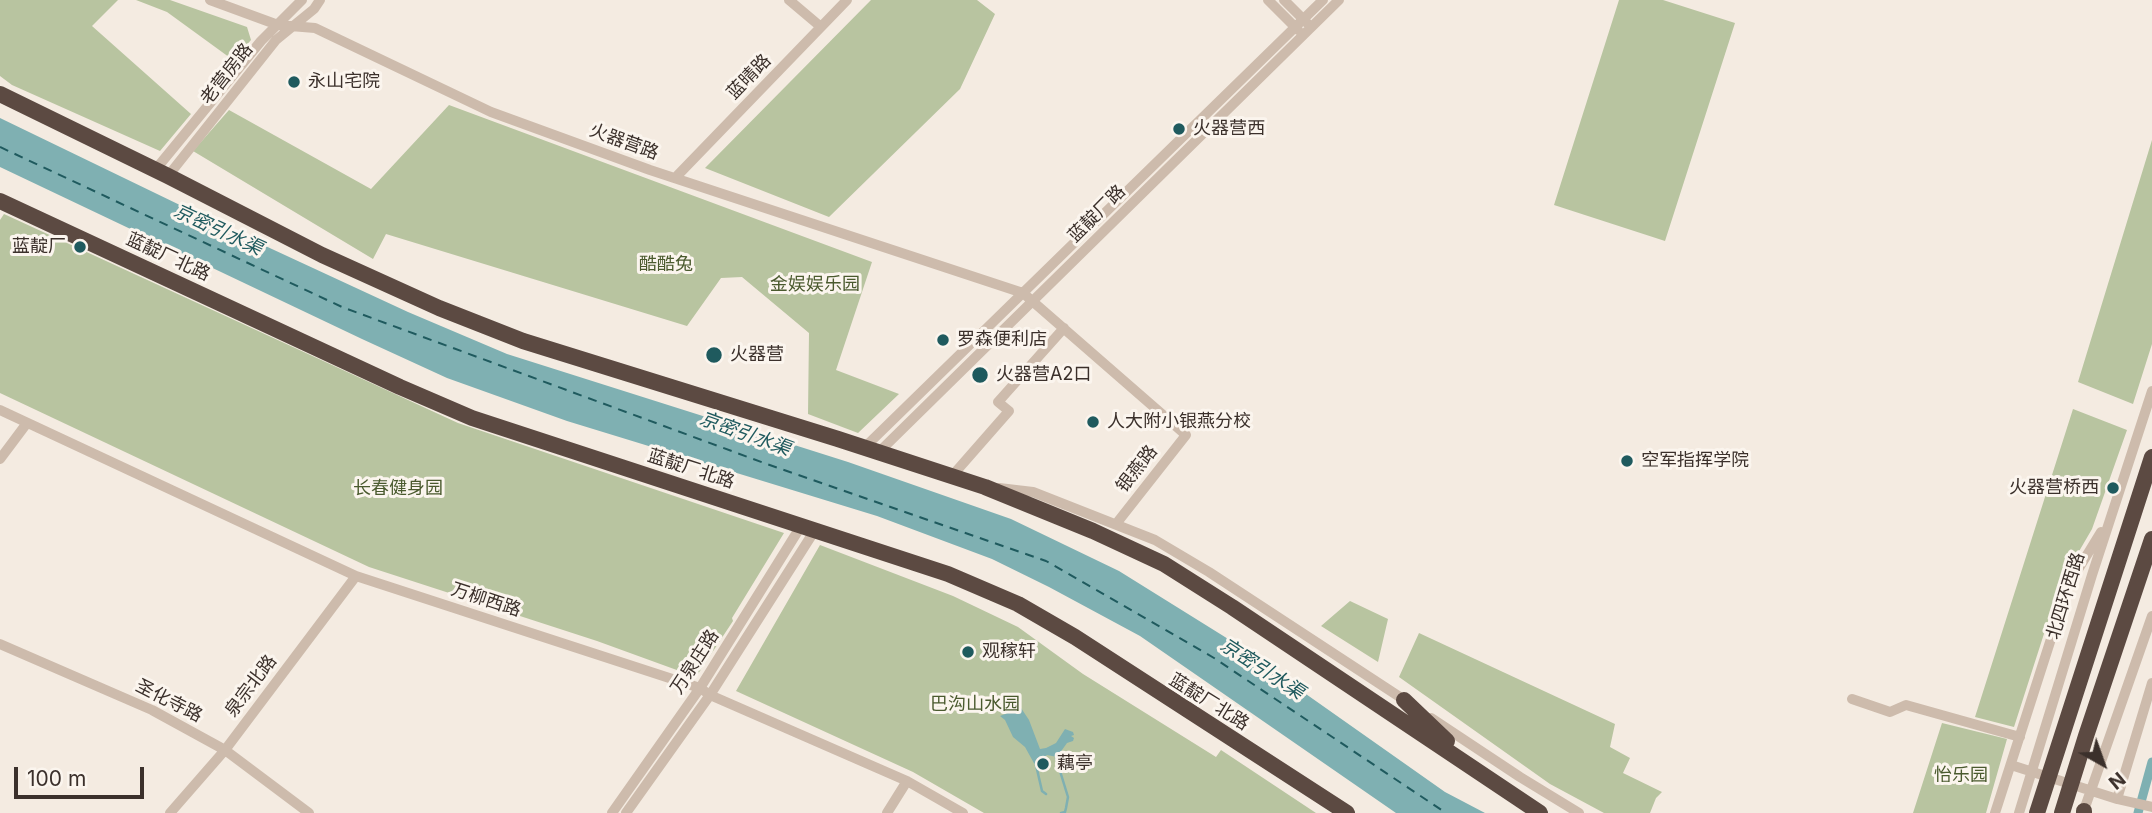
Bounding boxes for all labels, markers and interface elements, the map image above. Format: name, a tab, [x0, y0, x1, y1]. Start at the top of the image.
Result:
street label: 老营房路	[196, 39, 258, 109]
street label: 蓝晴路	[722, 50, 776, 104]
place label: 永山宅院	[308, 71, 380, 93]
marker: 永山宅院	[286, 74, 302, 90]
place label: 火器营西	[1193, 118, 1265, 140]
street label: 火器营路	[586, 120, 662, 164]
marker: 火器营西	[1171, 121, 1187, 137]
street label: 蓝靛厂路	[1064, 181, 1130, 247]
water label: 京密引水渠	[170, 200, 266, 260]
street label: 蓝靛厂北路	[123, 228, 213, 286]
place label: 蓝靛厂	[12, 236, 66, 258]
marker: 蓝靛厂	[72, 239, 88, 255]
park label: 酷酷兔	[639, 254, 693, 276]
park label: 金娱娱乐园	[770, 274, 860, 296]
place label: 罗森便利店	[957, 329, 1047, 351]
marker: 罗森便利店	[935, 332, 951, 348]
place label: 火器营	[730, 344, 784, 366]
marker: 火器营	[704, 345, 724, 365]
place label: 火器营A2口	[996, 364, 1091, 386]
marker: 火器营A2口	[970, 365, 990, 385]
water label: 京密引水渠	[696, 407, 794, 461]
place label: 人大附小银燕分校	[1107, 411, 1251, 433]
marker: 人大附小银燕分校	[1085, 414, 1101, 430]
street label: 银燕路	[1112, 441, 1162, 497]
street label: 蓝靛厂北路	[645, 445, 737, 493]
place label: 空军指挥学院	[1641, 450, 1749, 472]
marker: 空军指挥学院	[1619, 453, 1635, 469]
place label: 火器营桥西	[2009, 477, 2099, 499]
park label: 长春健身园	[353, 478, 443, 500]
marker: 火器营桥西	[2105, 480, 2121, 496]
street label: 北四环西路	[2043, 550, 2089, 642]
street label: 万柳西路	[448, 579, 524, 621]
street label: 万泉庄路	[666, 626, 724, 698]
water label: 京密引水渠	[1216, 634, 1308, 704]
place label: 观稼轩	[982, 641, 1036, 663]
marker: 观稼轩	[960, 644, 976, 660]
street label: 泉宗北路	[221, 651, 281, 721]
street label: 蓝靛厂北路	[1165, 669, 1253, 735]
street label: 圣化寺路	[132, 675, 206, 727]
park label: 巴沟山水园	[930, 694, 1020, 716]
north arrow	[2068, 729, 2138, 799]
place label: 藕亭	[1057, 753, 1093, 775]
scale bar	[18, 754, 147, 798]
marker: 藕亭	[1035, 756, 1051, 772]
park label: 怡乐园	[1934, 765, 1988, 787]
text: 100 m	[27, 766, 86, 791]
text: N	[2104, 767, 2130, 794]

